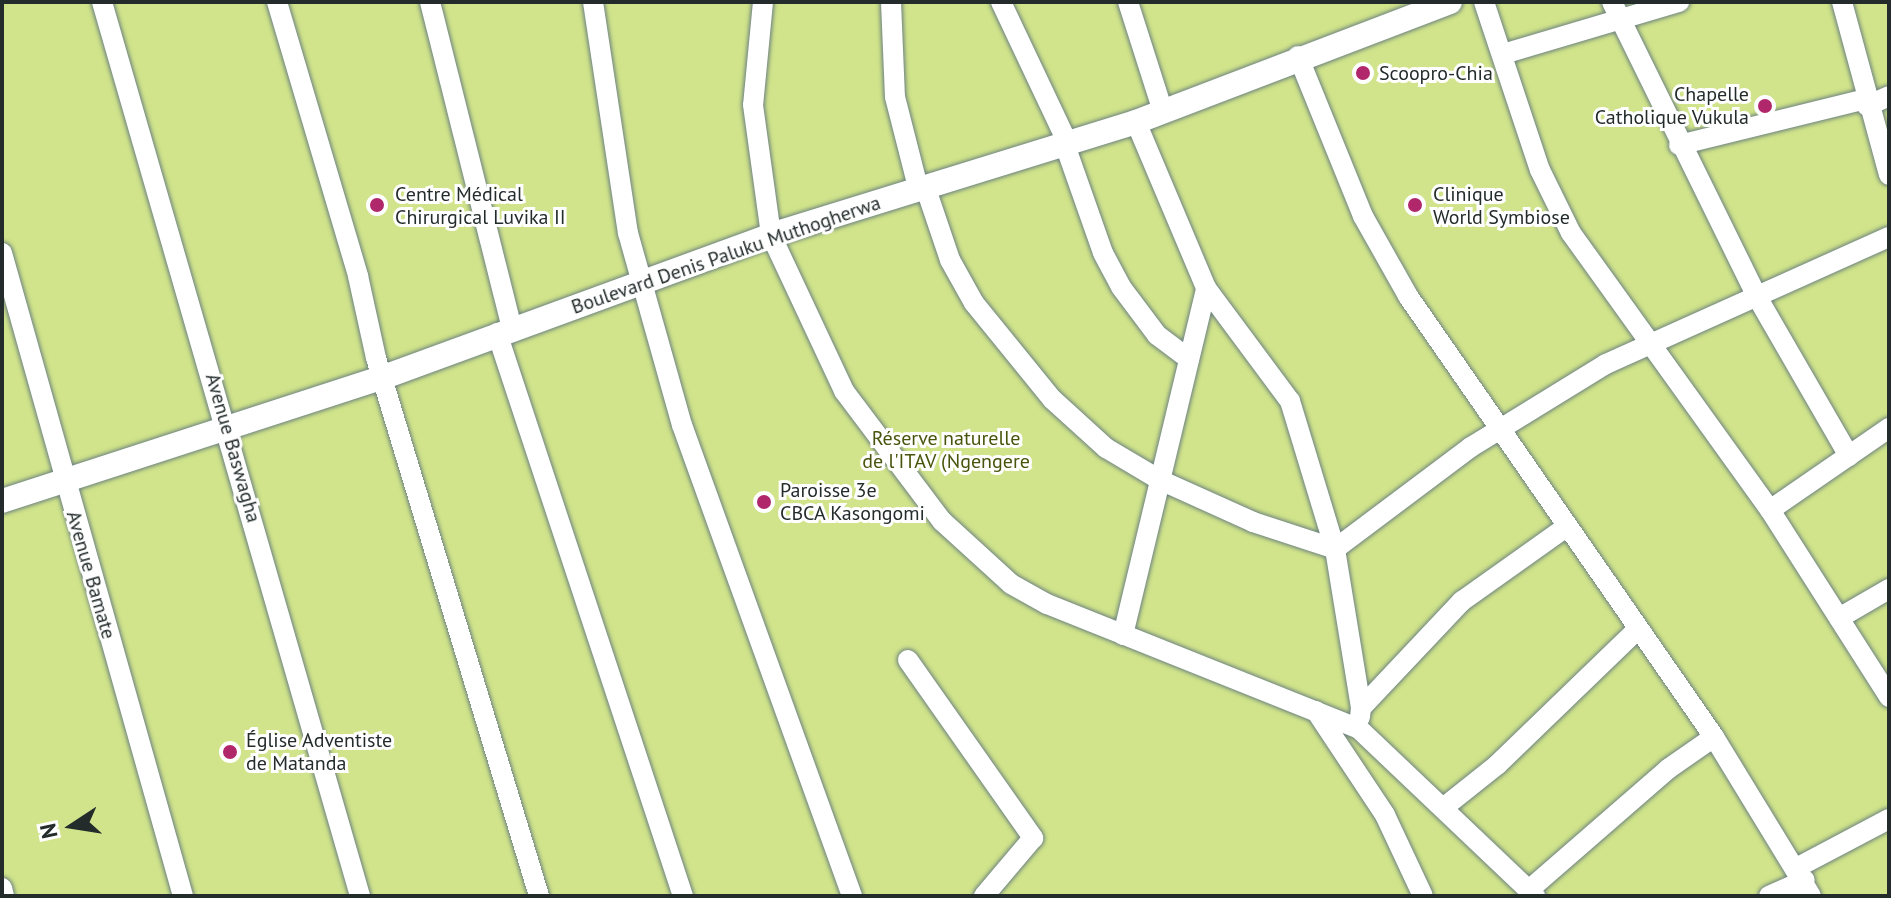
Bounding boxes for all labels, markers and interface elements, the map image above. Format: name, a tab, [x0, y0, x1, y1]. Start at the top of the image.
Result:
place label: Scoopro-Chia	[1379, 61, 1493, 85]
marker: Scoopro-Chia	[1354, 64, 1372, 82]
place label: Chapelle Catholique Vukula	[1594, 82, 1749, 129]
marker: Chapelle Catholique Vukula	[1756, 97, 1774, 115]
place label: Centre Médical Chirurgical Luvika II	[395, 182, 566, 229]
place label: Clinique World Symbiose	[1433, 182, 1570, 229]
street label: Boulevard Denis Paluku Muthogherwa	[568, 191, 884, 319]
marker: Centre Médical Chirurgical Luvika II	[366, 194, 388, 216]
marker: Clinique World Symbiose	[1404, 194, 1426, 216]
street label: Avenue Baswagha	[200, 371, 266, 525]
park label: Réserve naturelle de l'ITAV (Ngengere	[862, 426, 1030, 473]
place label: Paroisse 3e CBCA Kasongomi	[780, 478, 926, 525]
marker: Paroisse 3e CBCA Kasongomi	[755, 493, 773, 511]
street label: Avenue Bamate	[61, 508, 121, 642]
place label: Église Adventiste de Matanda	[246, 728, 393, 775]
marker: Église Adventiste de Matanda	[221, 743, 239, 761]
north arrow	[32, 786, 112, 866]
text: N	[33, 821, 64, 841]

